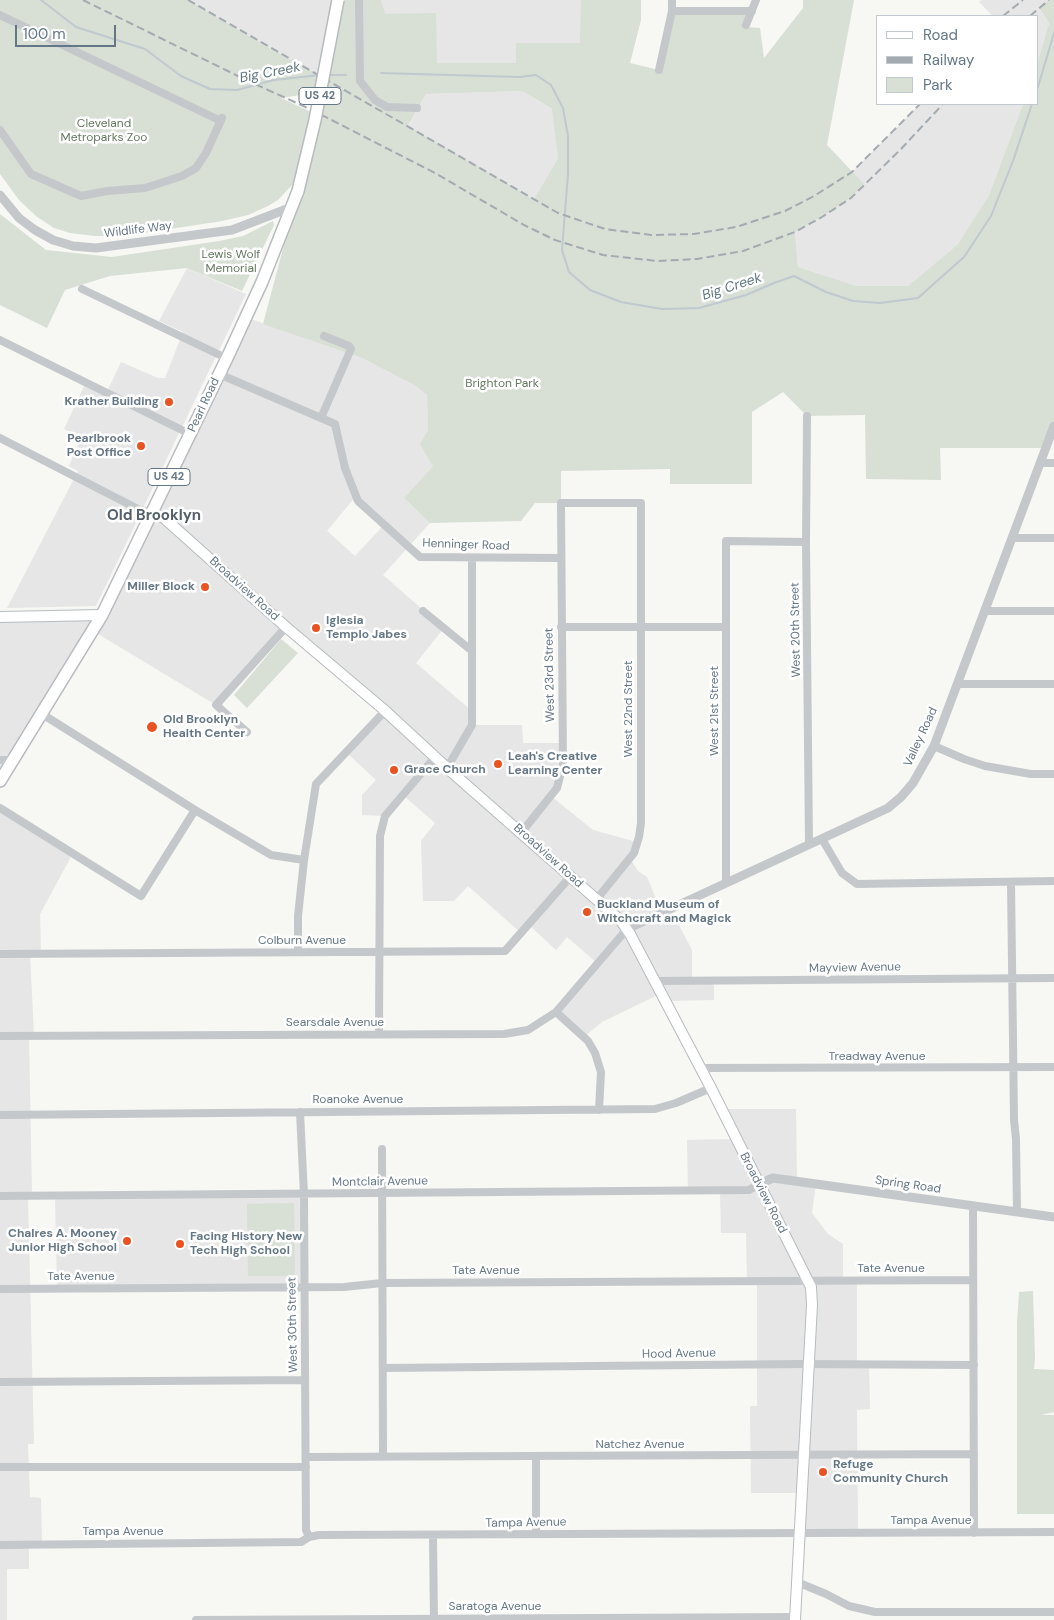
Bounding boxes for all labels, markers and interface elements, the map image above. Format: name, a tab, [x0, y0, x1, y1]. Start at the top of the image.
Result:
scale bar	[18, 15, 119, 47]
legend	[876, 15, 1039, 105]
text: 100 m	[23, 24, 66, 44]
text: Road	[923, 25, 958, 45]
text: Railway	[923, 50, 974, 70]
water label: Big Creek	[238, 59, 302, 87]
text: Park	[923, 75, 953, 95]
road number: US 42	[299, 88, 341, 104]
park label: Cleveland Metroparks Zoo	[61, 117, 147, 145]
street label: Wildlife Way	[103, 219, 173, 241]
park label: Lewis Wolf Memorial	[202, 248, 260, 276]
water label: Big Creek	[700, 269, 764, 305]
street label: Pearl Road	[185, 376, 223, 434]
park label: Brighton Park	[465, 377, 539, 391]
place label: Krather Building	[64, 395, 159, 409]
marker: Krather Building	[163, 396, 175, 408]
place label: Pearlbrook Post Office	[67, 432, 131, 460]
marker: Pearlbrook Post Office	[135, 440, 147, 452]
road number: US 42	[148, 468, 190, 486]
district label: Old Brooklyn	[107, 507, 201, 525]
street label: Henninger Road	[422, 536, 510, 554]
street label: Broadview Road	[206, 554, 282, 624]
place label: Miller Block	[127, 580, 195, 594]
marker: Miller Block	[199, 581, 211, 593]
street label: West 20th Street	[788, 582, 804, 678]
place label: Iglesia Templo Jabes	[326, 614, 407, 642]
marker: Iglesia Templo Jabes	[310, 622, 322, 634]
street label: West 23rd Street	[542, 628, 558, 722]
street label: West 22nd Street	[622, 661, 636, 757]
street label: West 21st Street	[708, 666, 722, 756]
street label: Valley Road	[901, 705, 941, 769]
place label: Old Brooklyn Health Center	[163, 713, 245, 741]
marker: Old Brooklyn Health Center	[145, 720, 159, 734]
place label: Leah's Creative Learning Center	[508, 750, 602, 778]
marker: Leah's Creative Learning Center	[492, 758, 504, 770]
place label: Grace Church	[404, 763, 486, 777]
marker: Grace Church	[388, 764, 400, 776]
street label: Broadview Road	[510, 821, 586, 891]
place label: Buckland Museum of Witchcraft and Magick	[597, 898, 731, 926]
marker: Buckland Museum of Witchcraft and Magick	[581, 906, 593, 918]
street label: Colburn Avenue	[258, 934, 346, 948]
street label: Mayview Avenue	[809, 960, 901, 976]
street label: Searsdale Avenue	[286, 1016, 384, 1030]
street label: Treadway Avenue	[828, 1050, 926, 1064]
street label: Roanoke Avenue	[313, 1093, 403, 1107]
street label: Broadview Road	[736, 1150, 790, 1236]
street label: Spring Road	[874, 1173, 942, 1197]
street label: Montclair Avenue	[332, 1174, 428, 1190]
place label: Chalres A. Mooney Junior High School	[8, 1227, 117, 1255]
place label: Facing History New Tech High School	[190, 1230, 302, 1258]
marker: Chalres A. Mooney Junior High School	[121, 1235, 133, 1247]
marker: Facing History New Tech High School	[174, 1238, 186, 1250]
street label: Tate Avenue	[857, 1262, 925, 1276]
street label: Tate Avenue	[452, 1264, 520, 1278]
street label: Tate Avenue	[47, 1270, 115, 1284]
street label: West 30th Street	[285, 1277, 301, 1373]
street label: Hood Avenue	[642, 1346, 716, 1362]
street label: Natchez Avenue	[595, 1438, 685, 1452]
place label: Refuge Community Church	[833, 1458, 948, 1486]
marker: Refuge Community Church	[817, 1466, 829, 1478]
street label: Tampa Avenue	[890, 1514, 972, 1528]
street label: Tampa Avenue	[485, 1515, 567, 1531]
street label: Tampa Avenue	[82, 1525, 164, 1539]
street label: Saratoga Avenue	[449, 1600, 541, 1614]

